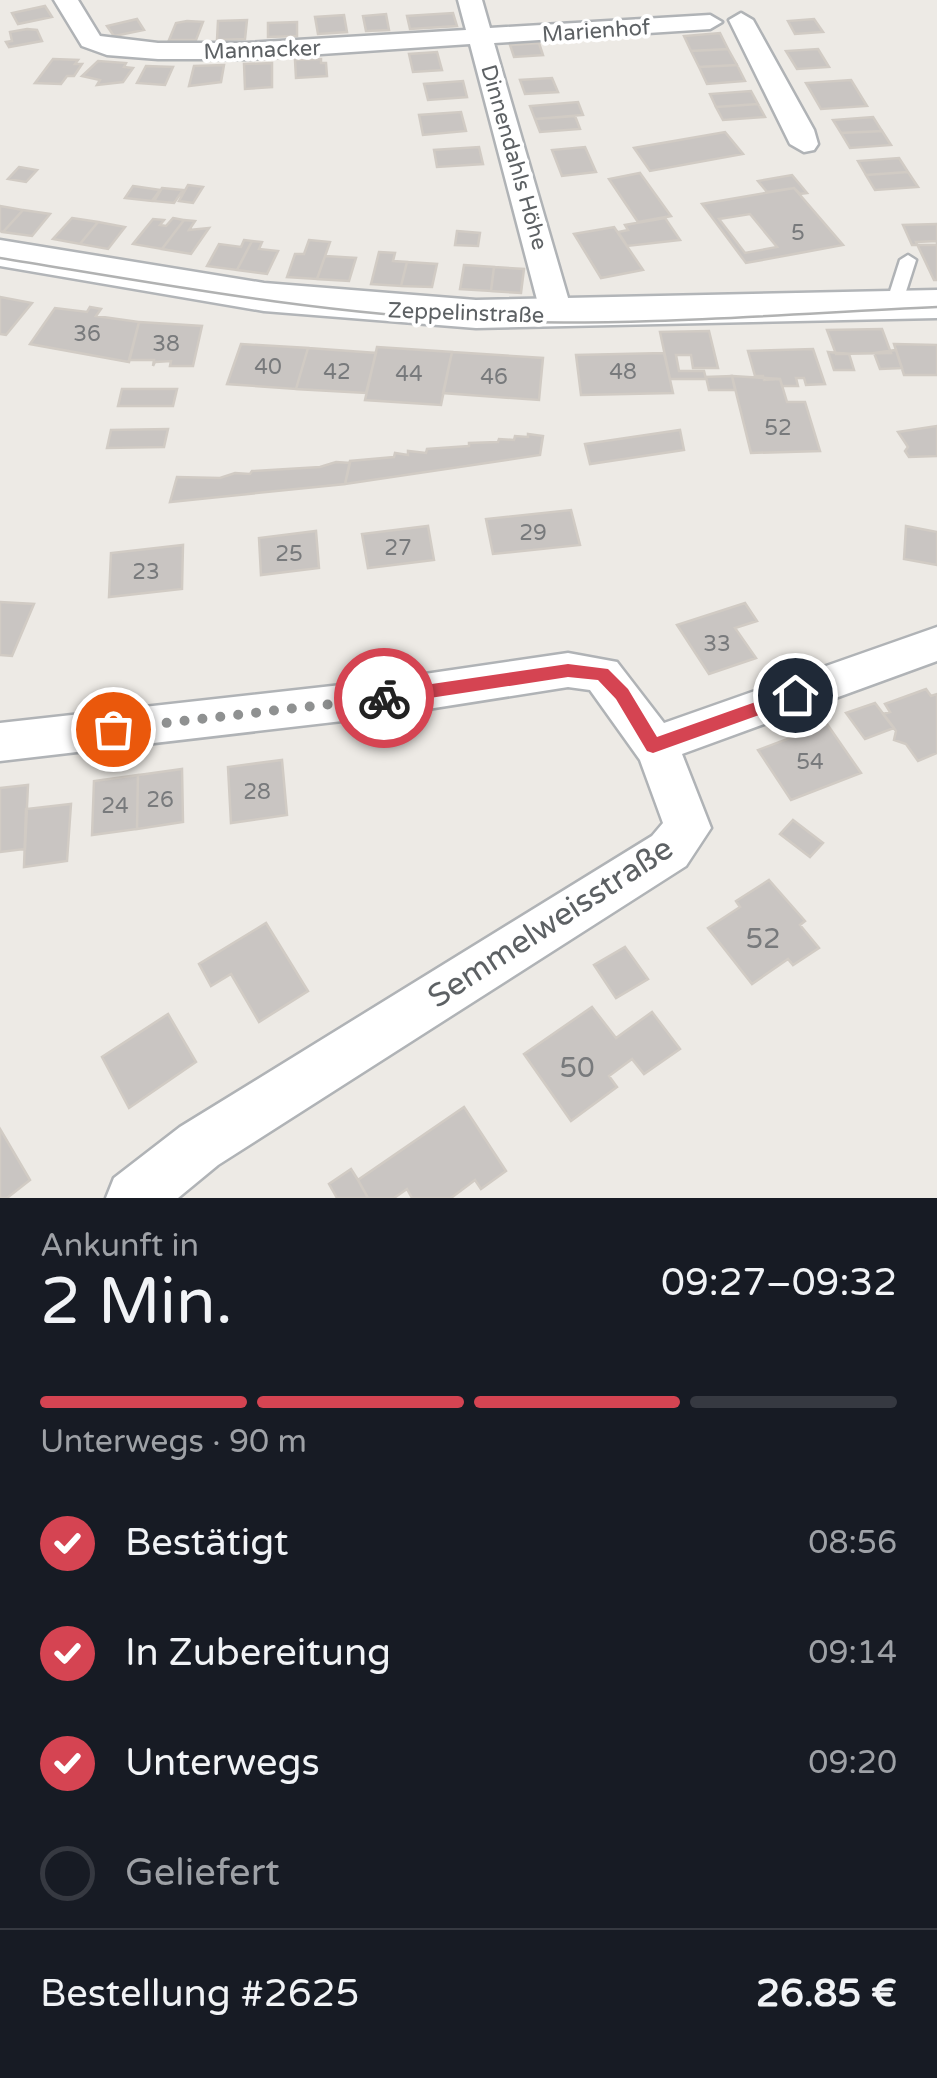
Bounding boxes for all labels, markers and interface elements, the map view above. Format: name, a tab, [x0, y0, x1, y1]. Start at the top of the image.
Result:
street label: Marienhof	[541, 14, 652, 48]
street label: Mannacker	[203, 35, 322, 65]
street label: Dinnendahls Höhe	[475, 62, 553, 253]
house number: 5	[791, 220, 805, 246]
street label: Zeppelinstraße	[387, 297, 545, 329]
house number: 36	[73, 321, 101, 347]
house number: 38	[152, 331, 180, 357]
house number: 40	[254, 354, 282, 380]
house number: 42	[323, 359, 351, 385]
house number: 48	[609, 359, 637, 385]
house number: 44	[395, 361, 423, 387]
house number: 46	[480, 364, 508, 390]
house number: 52	[764, 415, 792, 441]
house number: 29	[519, 520, 547, 546]
house number: 27	[384, 535, 412, 561]
house number: 25	[275, 541, 303, 567]
house number: 23	[132, 559, 160, 585]
house number: 33	[703, 631, 731, 657]
courier	[334, 648, 434, 748]
pin	[753, 653, 838, 738]
icon: home	[768, 668, 823, 723]
icon: bike	[357, 671, 412, 726]
pin	[71, 687, 156, 772]
icon: bag	[86, 702, 141, 757]
house number: 54	[796, 749, 824, 775]
house number: 28	[243, 779, 271, 805]
house number: 26	[146, 787, 174, 813]
house number: 24	[101, 793, 129, 819]
street label: Semmelweisstraße	[421, 829, 680, 1016]
house number: 52	[745, 922, 781, 956]
house number: 50	[559, 1051, 595, 1085]
text: Ankunft in	[40, 1227, 199, 1265]
text: 09:27–09:32	[661, 1260, 897, 1306]
text: 2 Min.	[40, 1263, 233, 1342]
text: Unterwegs · 90 m	[40, 1423, 307, 1461]
icon: check	[40, 1516, 95, 1571]
text: Bestätigt	[125, 1520, 289, 1566]
text: 08:56	[808, 1524, 897, 1562]
icon: check	[40, 1626, 95, 1681]
text: In Zubereitung	[125, 1630, 391, 1676]
text: 09:14	[808, 1634, 897, 1672]
icon: check	[40, 1736, 95, 1791]
text: Unterwegs	[125, 1740, 320, 1786]
text: 09:20	[808, 1744, 897, 1782]
text: Geliefert	[125, 1850, 280, 1896]
text: Bestellung #2625	[40, 1971, 359, 2017]
text: 26.85 €	[756, 1971, 897, 2017]

